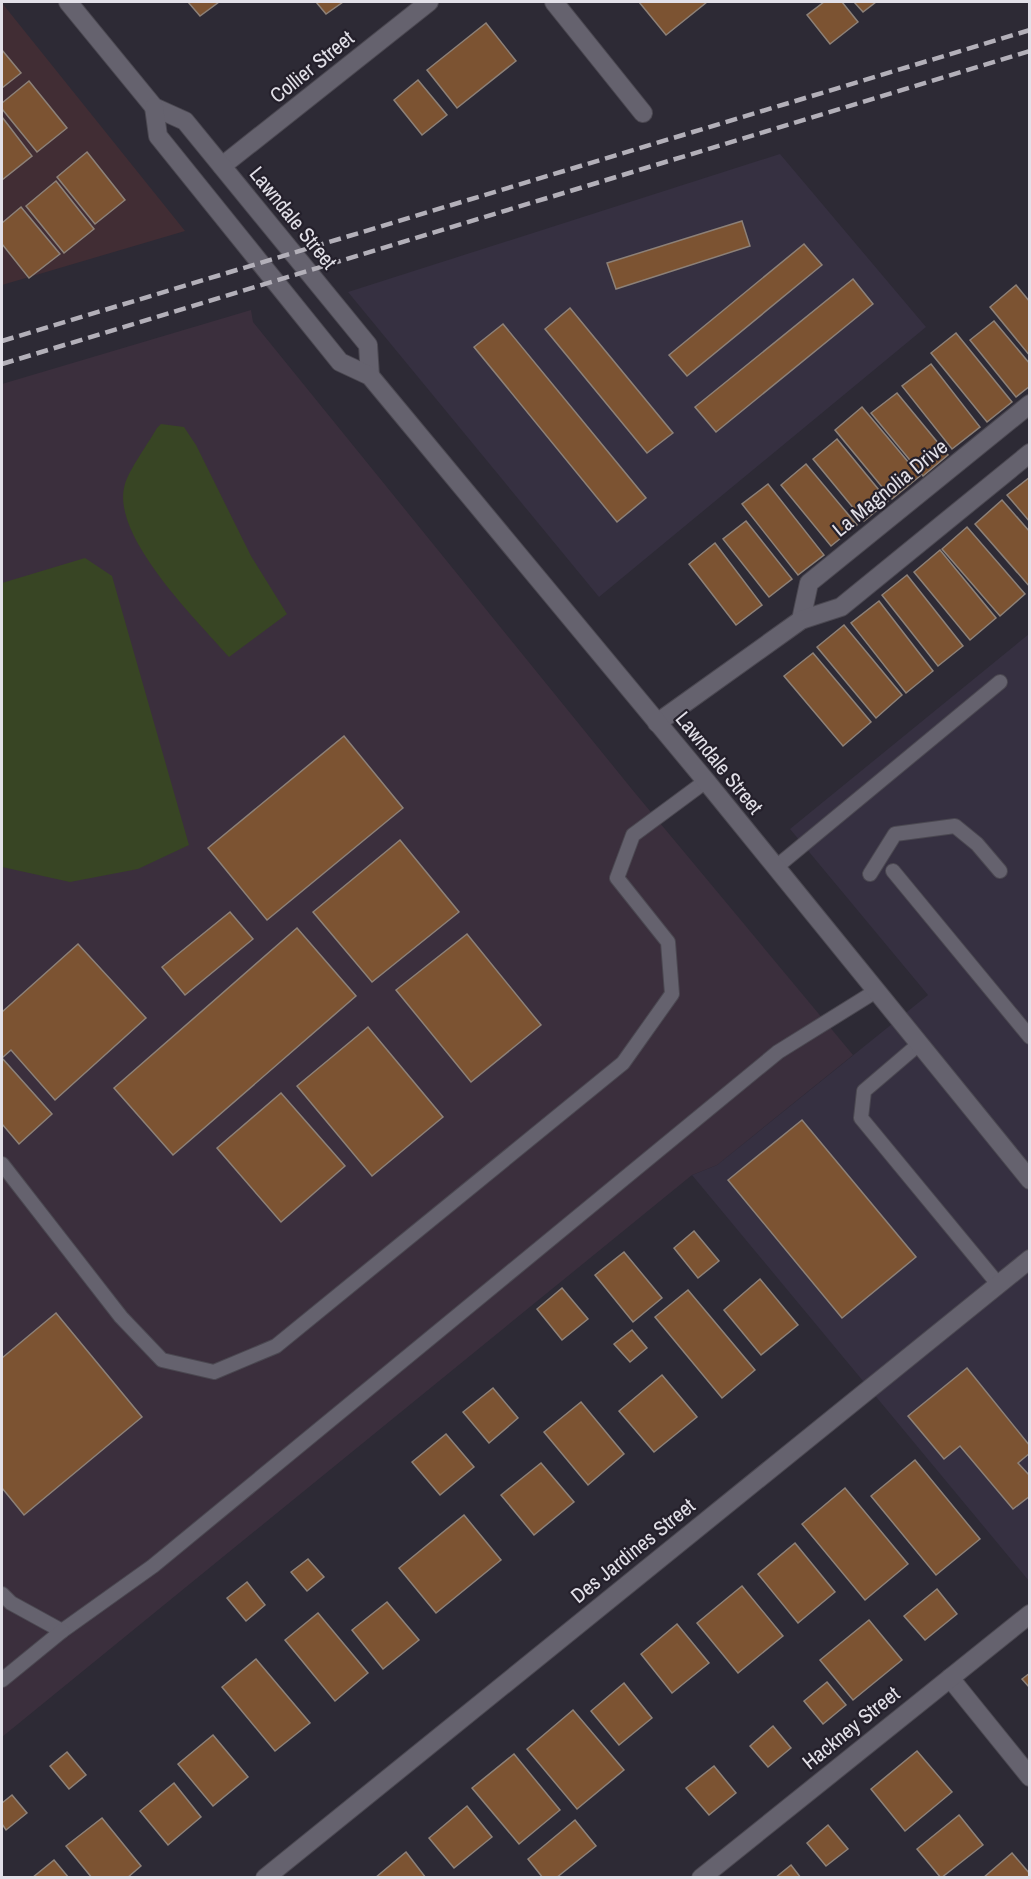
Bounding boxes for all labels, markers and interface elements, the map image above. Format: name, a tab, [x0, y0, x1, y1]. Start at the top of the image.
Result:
street label: Collier Street	[264, 24, 360, 110]
street label: Lawndale Street	[243, 160, 344, 275]
street label: La Magnolia Drive	[826, 432, 953, 543]
street label: Lawndale Street	[669, 705, 770, 820]
street label: Des Jardines Street	[564, 1491, 701, 1610]
street label: Hackney Street	[796, 1679, 906, 1776]

